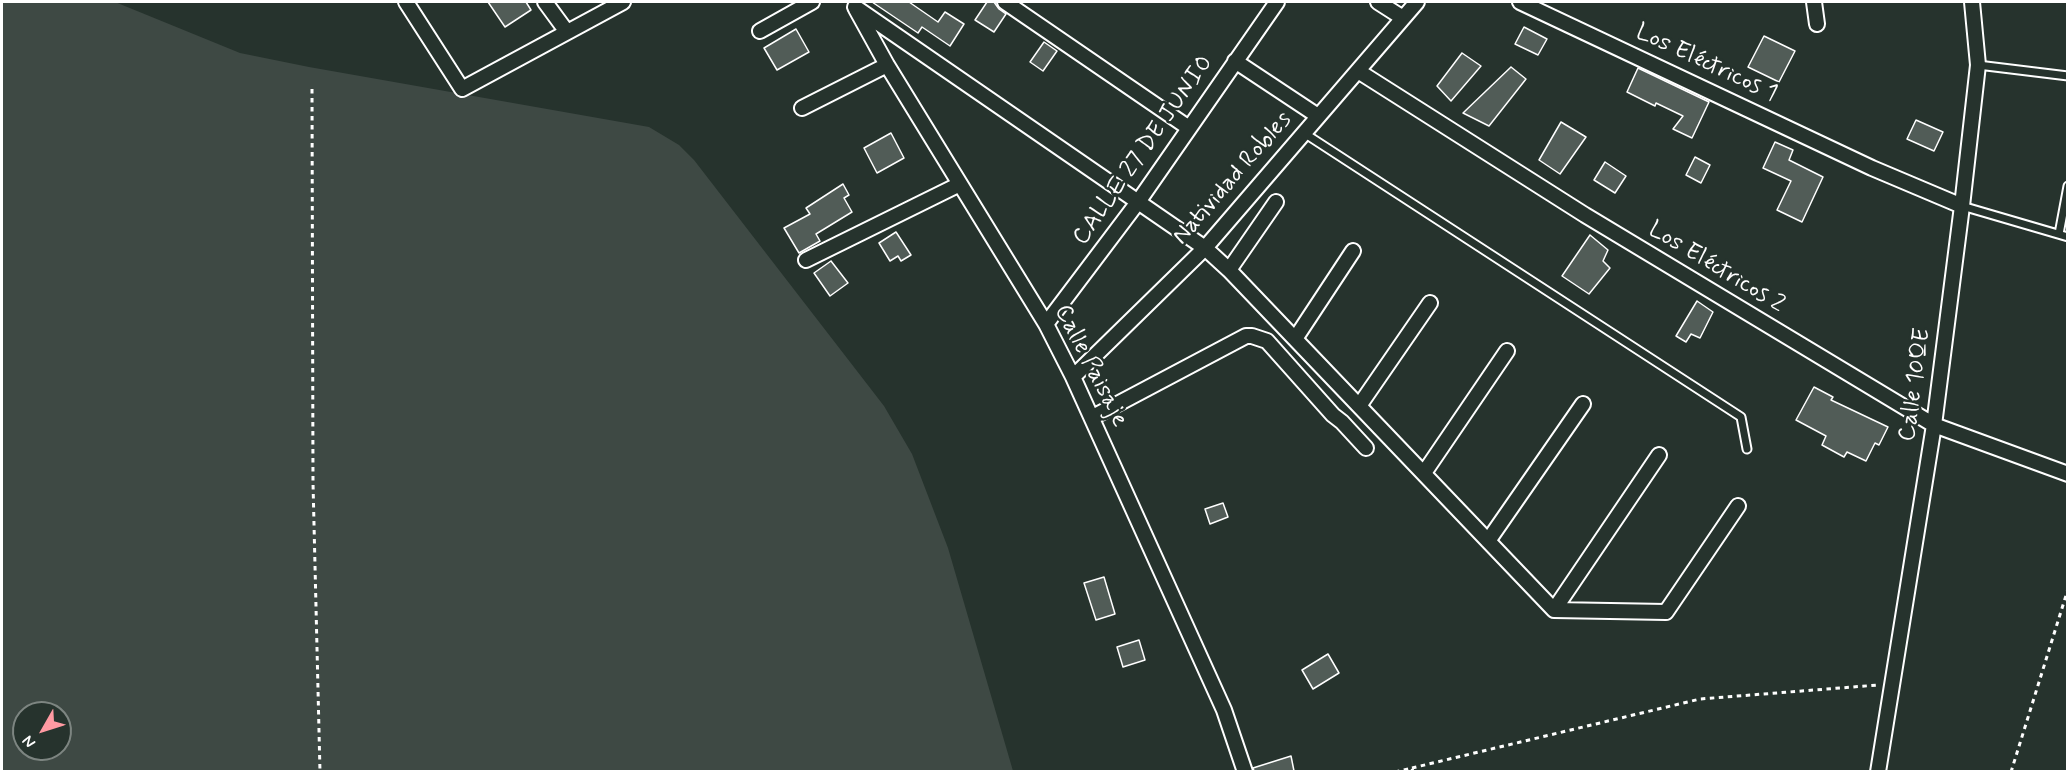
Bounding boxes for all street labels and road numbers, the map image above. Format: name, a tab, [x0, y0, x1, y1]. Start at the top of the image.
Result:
street label: Los Eléctricos 1	[1631, 19, 1781, 109]
street label: CALLE 27 DE JUNIO	[1068, 51, 1220, 251]
street label: Natividad Robles	[1167, 107, 1299, 251]
street label: Los Eléctricos 2	[1643, 216, 1789, 320]
street label: Calle Paisaje	[1047, 300, 1133, 432]
street label: Calle 10QE	[1894, 326, 1938, 444]

